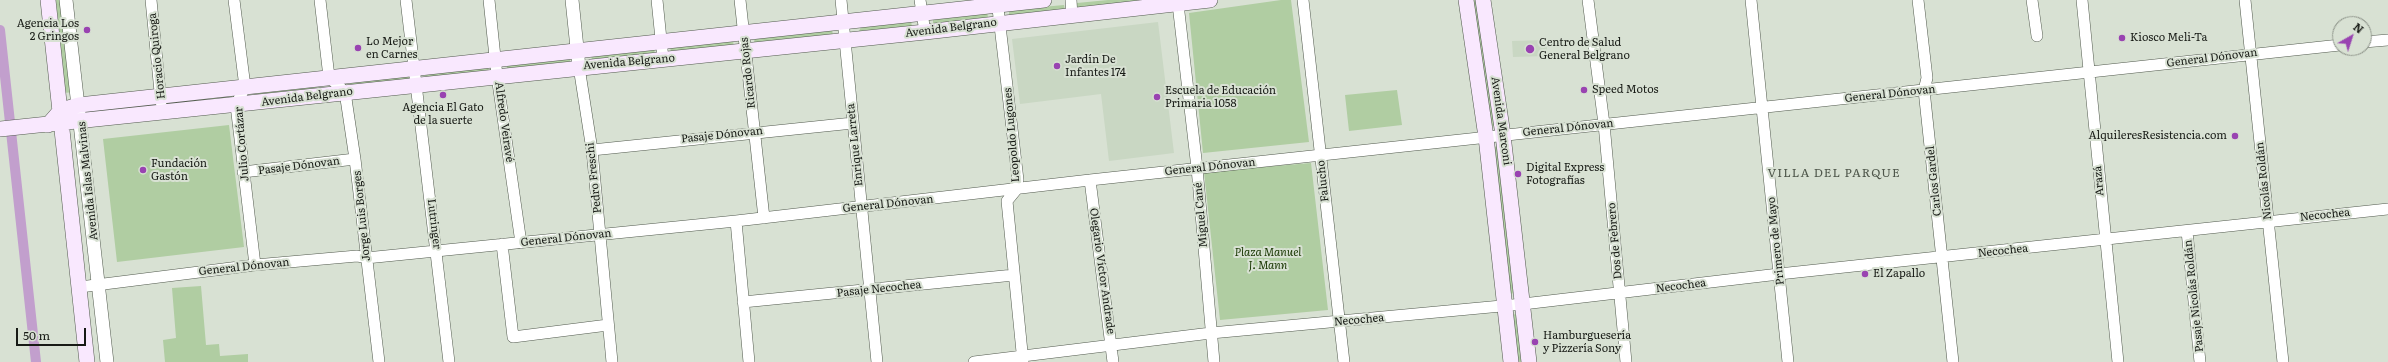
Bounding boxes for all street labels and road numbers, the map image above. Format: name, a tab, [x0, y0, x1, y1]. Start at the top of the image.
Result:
street label: Horacio Quiroga	[146, 12, 168, 100]
street label: Avenida Belgrano	[905, 16, 997, 40]
street label: Ricardo Rojas	[738, 37, 758, 109]
street label: General Dónovan	[2166, 46, 2258, 70]
street label: Avenida Belgrano	[583, 51, 675, 73]
street label: Avenida Marconi	[1488, 76, 1514, 166]
street label: Alfredo Veiravé	[492, 81, 516, 163]
street label: General Dónovan	[1844, 83, 1936, 105]
street label: Avenida Belgrano	[261, 85, 353, 109]
street label: Leopoldo Lugones	[1001, 87, 1023, 183]
street label: Enrique Larreta	[844, 103, 866, 187]
street label: Julio Cortázar	[232, 106, 252, 182]
street label: General Dónovan	[1522, 117, 1614, 139]
street label: Avenida Islas Malvinas	[75, 121, 101, 241]
street label: Pasaje Dónovan	[680, 124, 764, 146]
street label: Nicolás Roldán	[2253, 141, 2275, 221]
street label: Pedro Freschi	[584, 142, 604, 214]
street label: Carlos Gardel	[1924, 145, 1944, 217]
street label: Pasaje Dónovan	[257, 154, 341, 178]
street label: General Dónovan	[1164, 156, 1256, 178]
street label: Falucho	[1314, 160, 1332, 202]
street label: Arazá	[2091, 165, 2107, 197]
street label: Jorge Luis Borges	[351, 170, 373, 262]
street label: Miguel Cané	[1192, 182, 1210, 248]
street label: General Dónovan	[842, 193, 934, 215]
street label: Primero de Mayo	[1765, 196, 1787, 286]
street label: Lutringer	[424, 198, 444, 250]
street label: Dos de Febrero	[1605, 202, 1625, 280]
street label: Necochea	[2299, 206, 2351, 224]
street label: Olegario Víctor Andrade	[1087, 207, 1117, 335]
street label: General Dónovan	[520, 227, 612, 249]
street label: Pasaje Nicolás Roldán	[2182, 239, 2206, 353]
street label: Necochea	[1977, 242, 2029, 260]
street label: General Dónovan	[198, 256, 290, 278]
street label: Necochea	[1655, 276, 1707, 296]
street label: Pasaje Necochea	[836, 278, 922, 300]
street label: Necochea	[1333, 311, 1385, 329]

